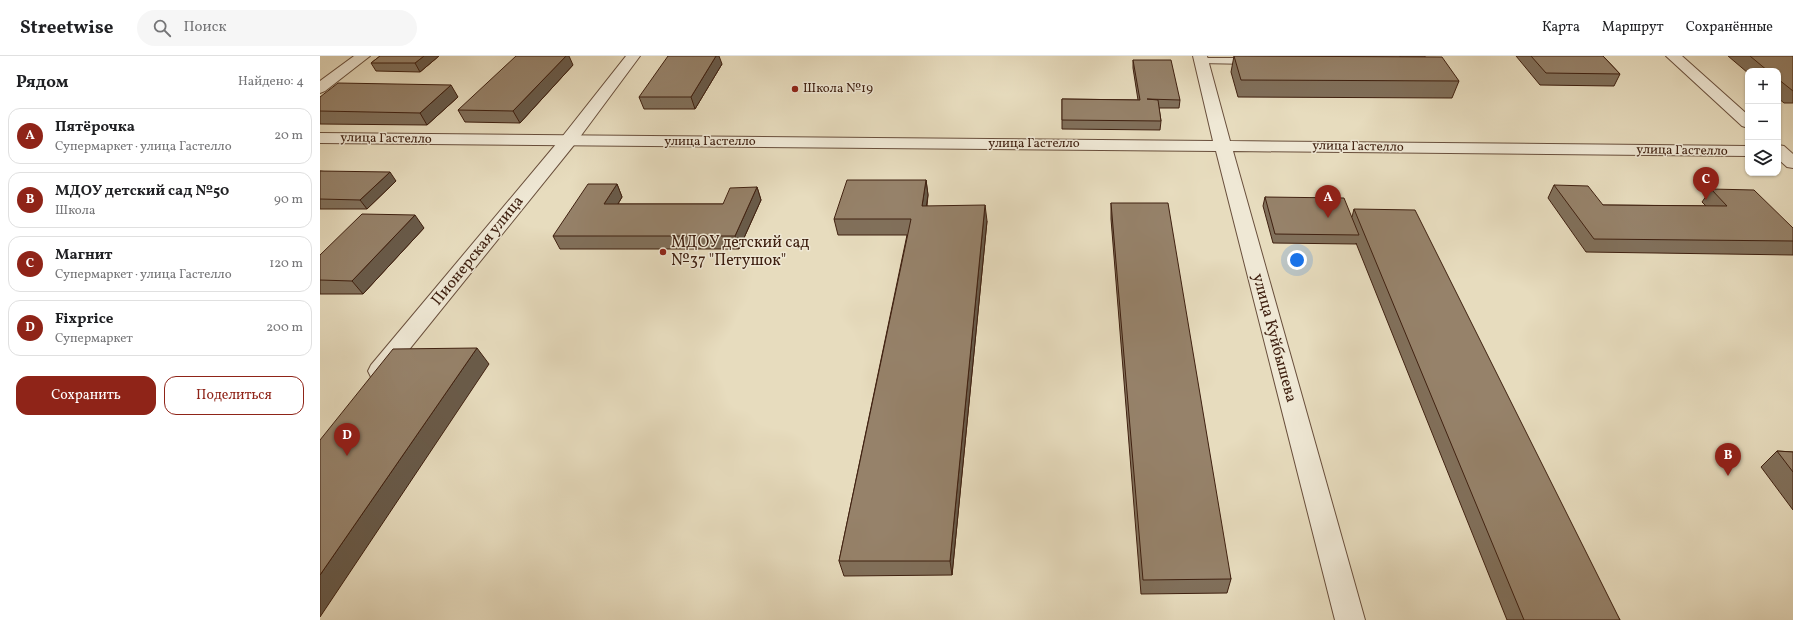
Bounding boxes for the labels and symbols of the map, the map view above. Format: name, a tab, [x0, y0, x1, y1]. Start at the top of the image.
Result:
place label: Школа №19	[803, 80, 873, 98]
marker: Школа №19	[790, 84, 800, 94]
street label: улица Гастелло	[340, 129, 432, 149]
street label: улица Гастелло	[664, 133, 756, 151]
street label: улица Гастелло	[988, 135, 1080, 153]
street label: улица Гастелло	[1312, 137, 1404, 157]
street label: улица Гастелло	[1636, 141, 1728, 161]
pin: C	[1693, 167, 1719, 200]
pin: A	[1315, 185, 1341, 218]
street label: Пионерская улица	[427, 191, 529, 311]
place label: МДОУ детский сад №37 "Петушок"	[671, 232, 809, 272]
marker: МДОУ детский сад №37 "Петушок"	[658, 247, 668, 257]
your location	[1287, 250, 1307, 270]
street label: улица Куйбышева	[1246, 271, 1302, 405]
pin: D	[334, 423, 360, 456]
pin: B	[1715, 443, 1741, 476]

